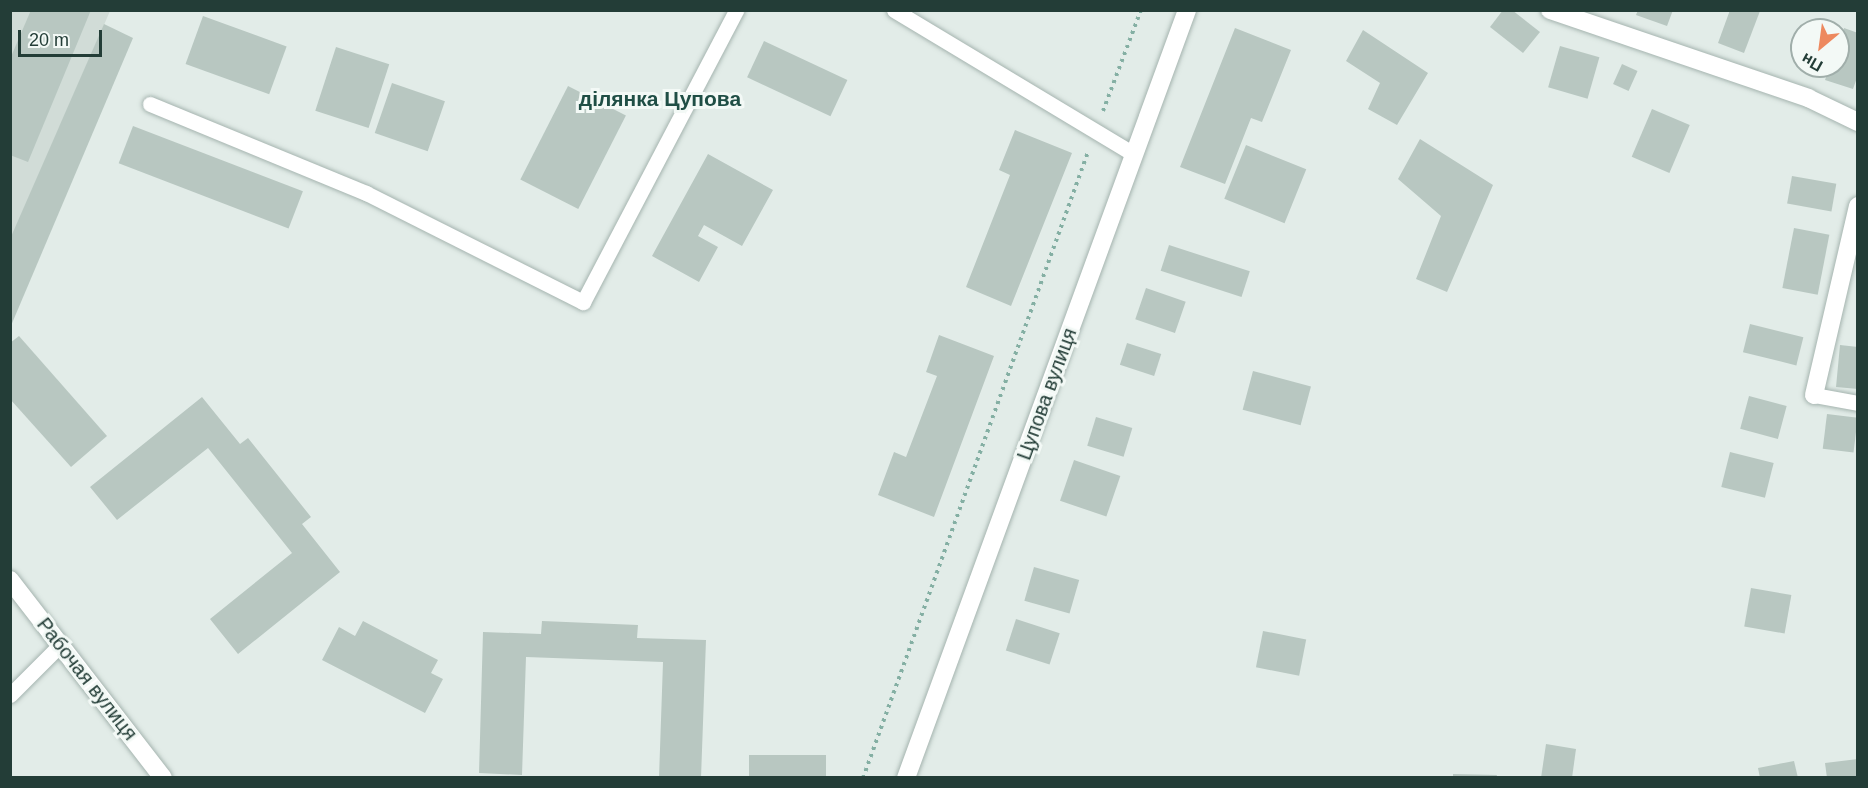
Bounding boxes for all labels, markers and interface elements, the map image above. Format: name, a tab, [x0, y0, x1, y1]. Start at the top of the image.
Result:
scale bar	[21, 18, 105, 56]
north arrow	[1790, 18, 1850, 78]
text: 20 m	[29, 30, 69, 50]
text: Пн	[1799, 50, 1825, 75]
district label: ділянка Цупова	[579, 86, 741, 112]
street label: Цупова вулиця	[1012, 325, 1082, 463]
street label: Рабочая вулиця	[32, 613, 142, 745]

